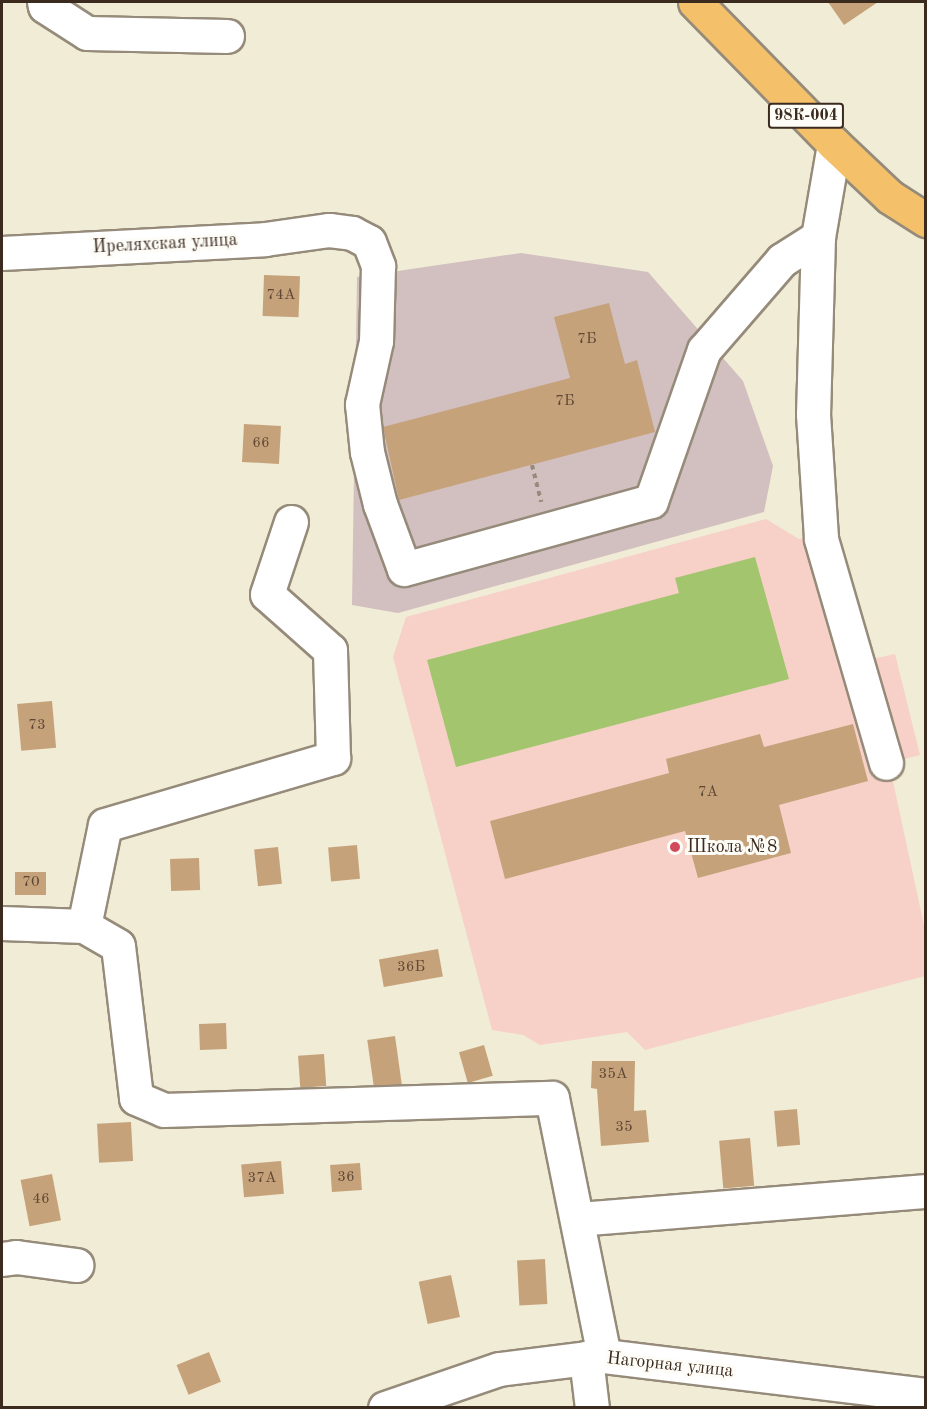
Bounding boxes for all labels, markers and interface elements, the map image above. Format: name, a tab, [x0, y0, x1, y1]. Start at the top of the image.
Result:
road number: 98К-004	[767, 103, 845, 129]
street label: Иреляхская улица	[92, 229, 238, 259]
house number: 74А	[267, 287, 295, 305]
house number: 7Б	[577, 331, 597, 349]
house number: 7Б	[555, 393, 575, 411]
house number: 66	[252, 435, 270, 453]
house number: 73	[28, 717, 46, 735]
house number: 7А	[698, 784, 718, 802]
place label: Школа №8	[687, 836, 777, 858]
marker: Школа №8	[668, 840, 682, 854]
house number: 70	[22, 874, 40, 892]
house number: 36Б	[397, 959, 425, 977]
house number: 35А	[599, 1066, 627, 1084]
house number: 35	[615, 1119, 633, 1137]
house number: 36	[337, 1169, 355, 1187]
house number: 37А	[248, 1170, 276, 1188]
house number: 46	[32, 1191, 50, 1209]
street label: Нагорная улица	[606, 1348, 734, 1382]

